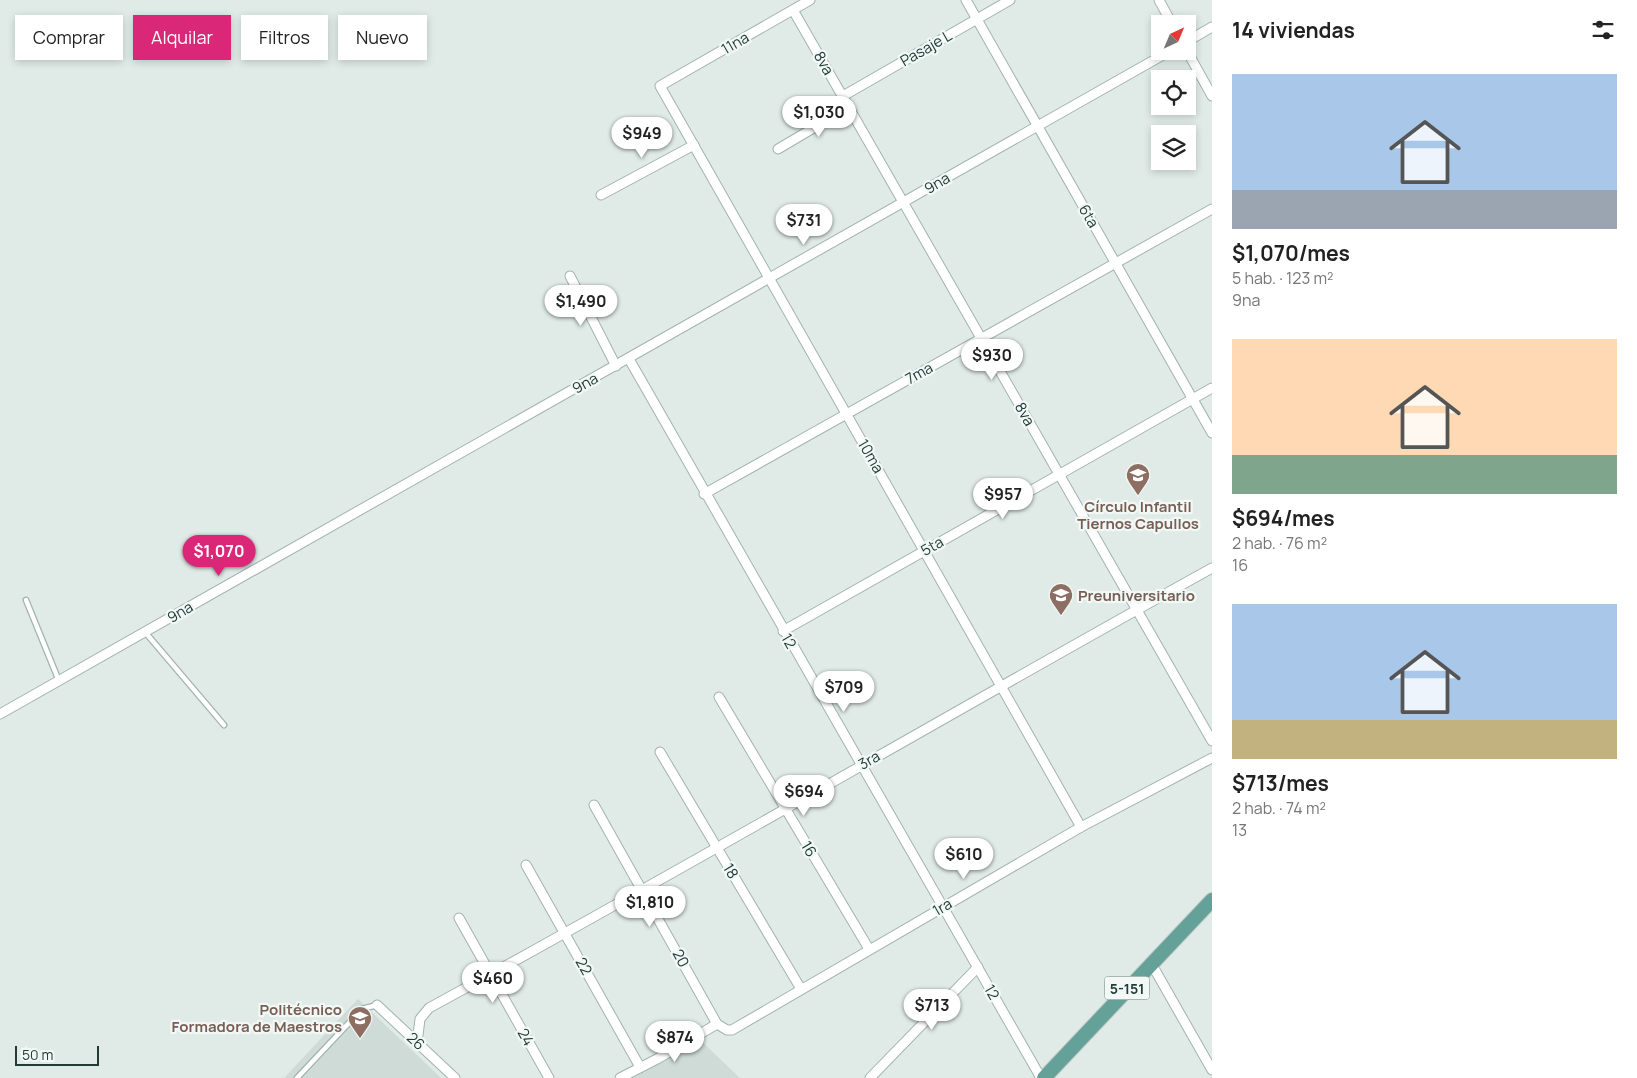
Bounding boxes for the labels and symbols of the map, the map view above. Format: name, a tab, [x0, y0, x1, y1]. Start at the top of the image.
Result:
north arrow	[1151, 15, 1196, 60]
street label: Pasaje L	[896, 25, 956, 71]
street label: 11na	[717, 27, 753, 59]
street label: 8va	[809, 47, 839, 79]
pin: $1,030	[778, 96, 860, 138]
pin: $949	[612, 116, 672, 159]
street label: 9na	[920, 167, 954, 199]
street label: 6ta	[1074, 201, 1104, 231]
pin: $731	[774, 204, 834, 246]
pin: $1,490	[540, 284, 622, 327]
pin: $930	[962, 338, 1022, 381]
street label: 7ma	[901, 357, 937, 389]
street label: 9na	[568, 367, 602, 399]
street label: 8va	[1010, 398, 1040, 430]
street label: 10ma	[853, 435, 889, 477]
school or university icon: Círculo Infantil Tiernos Capullos	[1125, 462, 1151, 496]
pin: $957	[973, 478, 1033, 520]
place label: Círculo Infantil Tiernos Capullos	[1077, 496, 1199, 534]
street label: 5ta	[917, 531, 947, 561]
pin: $1,070	[178, 534, 260, 577]
school or university icon: Preuniversitario	[1048, 582, 1074, 616]
place label: Preuniversitario	[1078, 585, 1195, 606]
street label: 9na	[163, 596, 197, 628]
street label: 12	[776, 630, 802, 652]
pin: $709	[814, 670, 874, 713]
street label: 3ra	[854, 745, 884, 775]
pin: $694	[774, 774, 834, 817]
street label: 16	[796, 837, 822, 861]
pin: $610	[934, 838, 994, 880]
street label: 18	[718, 859, 744, 883]
pin: $1,810	[609, 886, 691, 928]
street label: 1ra	[928, 893, 956, 921]
street label: 20	[668, 945, 694, 971]
street label: 22	[571, 953, 597, 979]
pin: $460	[463, 962, 523, 1004]
road number: 5-151	[1104, 976, 1150, 1000]
street label: 12	[979, 981, 1005, 1003]
pin: $713	[902, 988, 962, 1031]
place label: Politécnico Formadora de Maestros	[172, 999, 342, 1037]
school or university icon: Politécnico Formadora de Maestros	[347, 1005, 373, 1039]
pin: $874	[645, 1020, 705, 1063]
street label: 24	[513, 1024, 539, 1050]
street label: 26	[402, 1027, 430, 1055]
scale bar	[15, 1043, 99, 1066]

